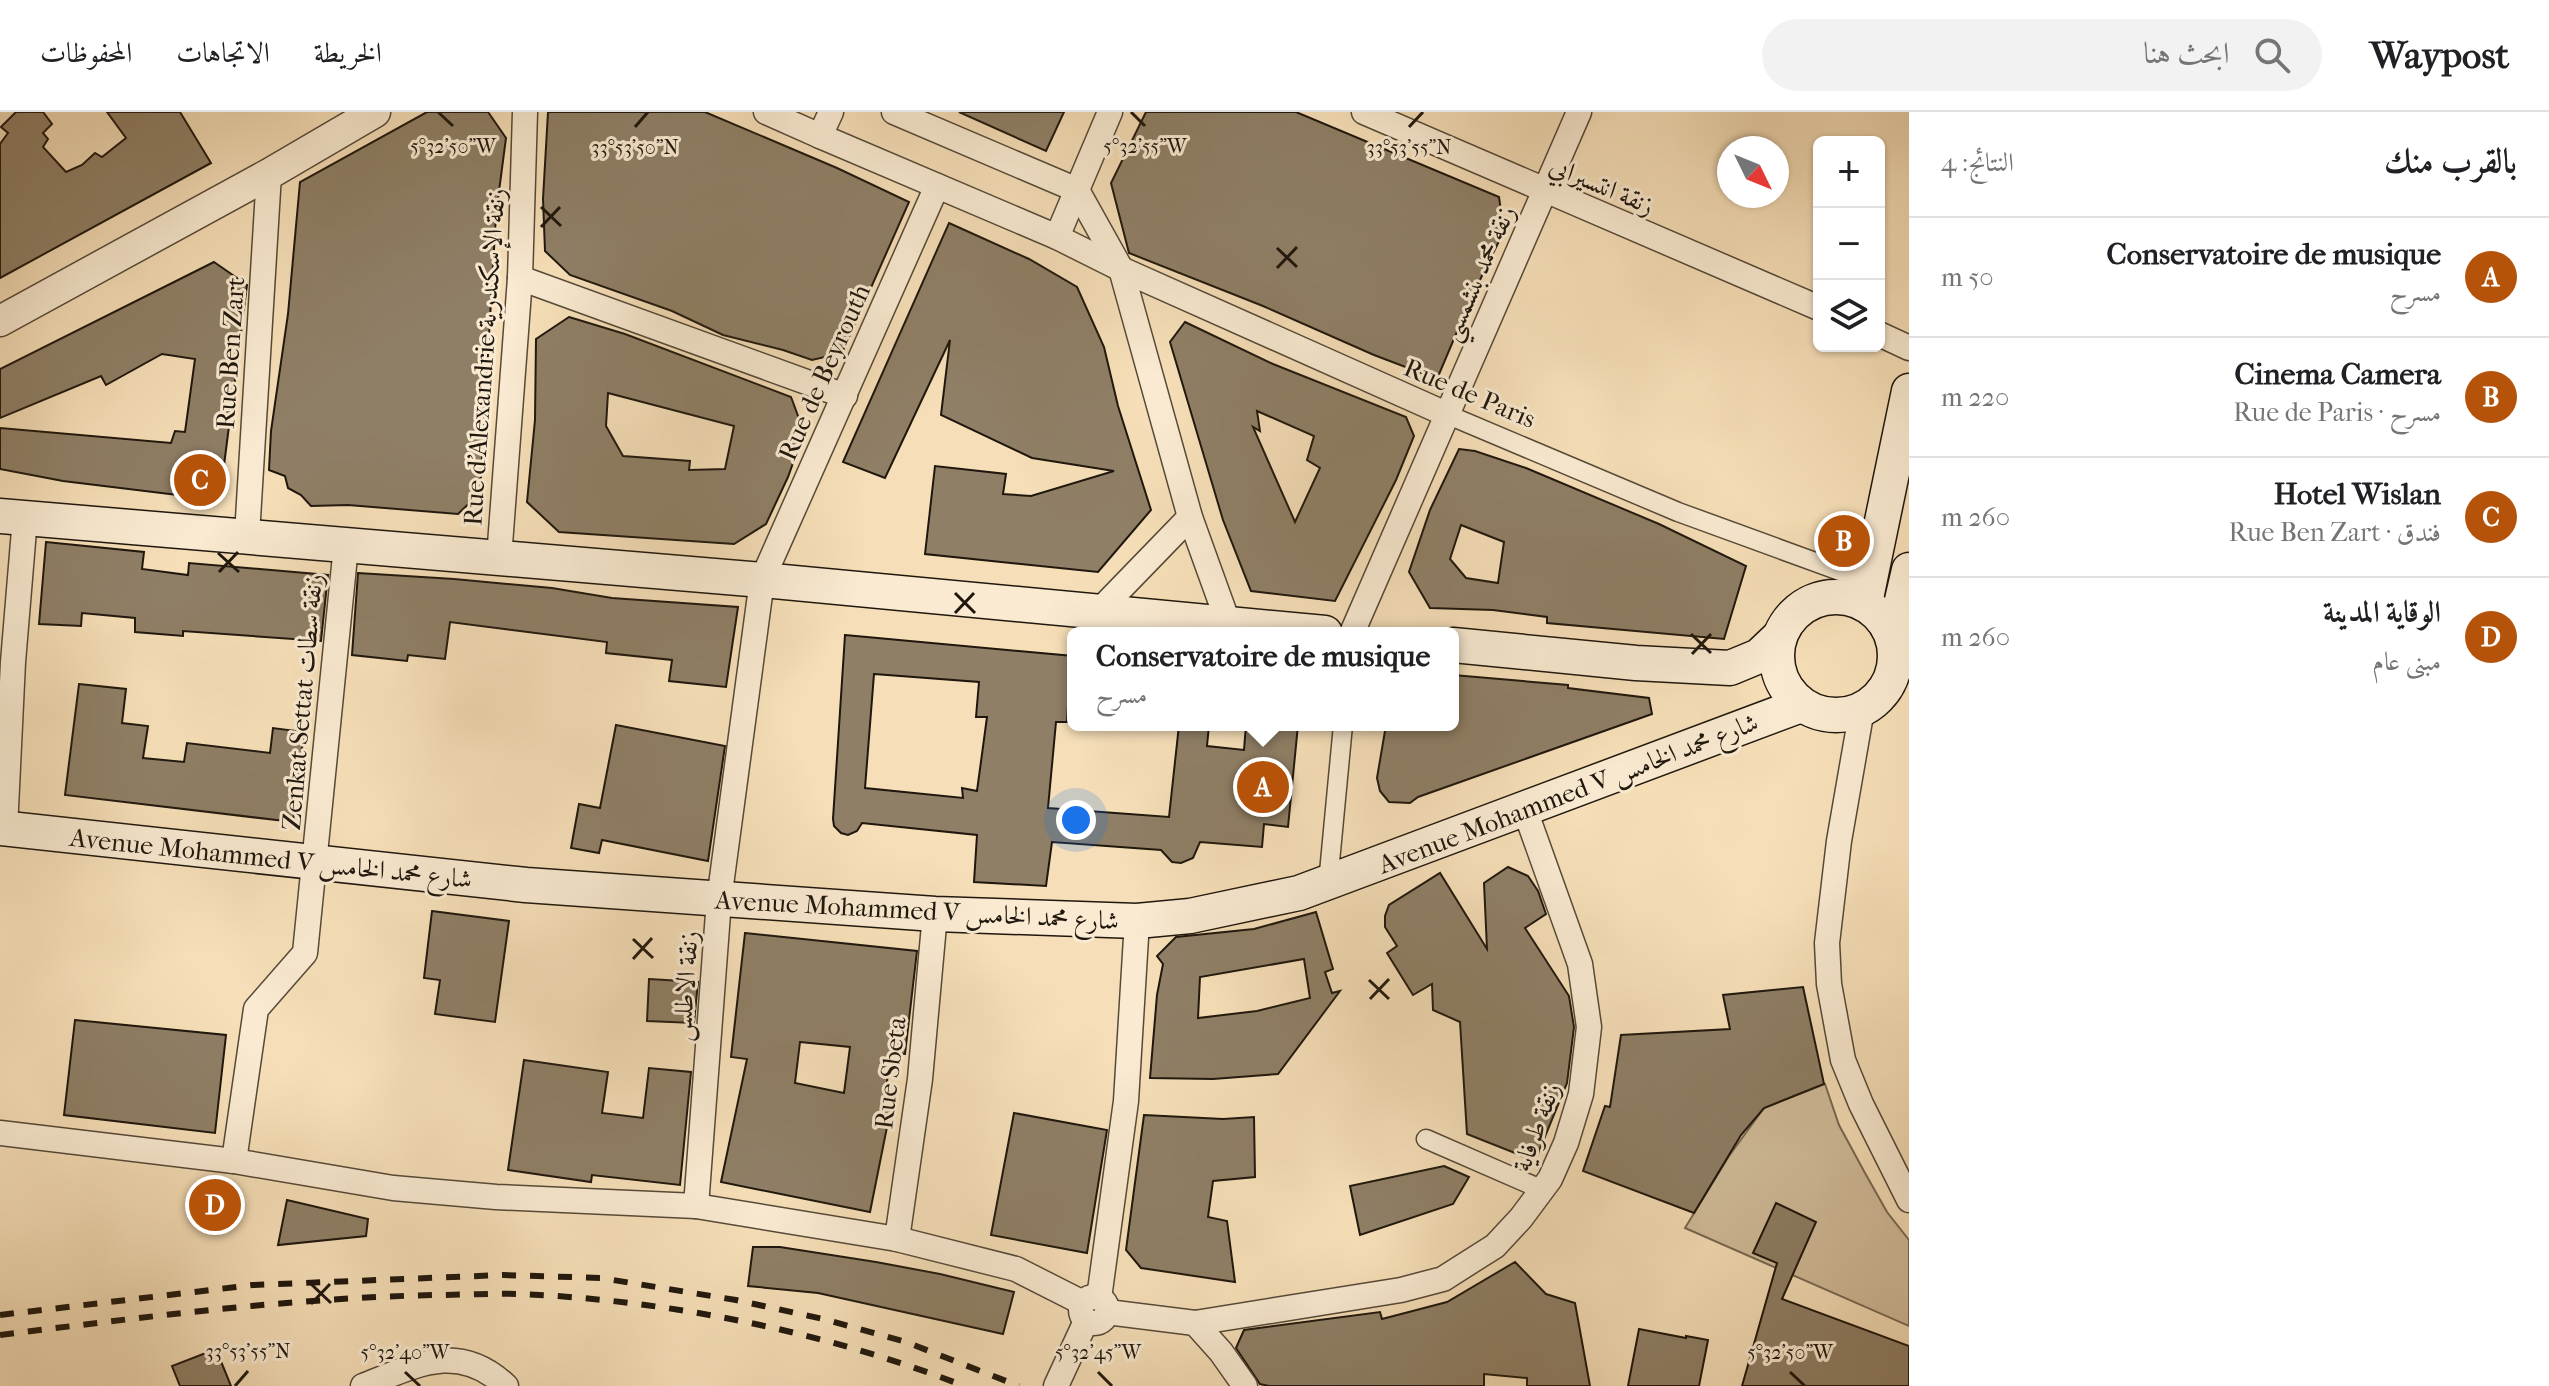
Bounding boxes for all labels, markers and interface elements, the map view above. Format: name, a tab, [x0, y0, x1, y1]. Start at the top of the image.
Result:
search box	[1762, 19, 2322, 91]
icon: search	[2250, 33, 2294, 77]
text: Waypost	[2370, 33, 2509, 78]
text: المحفوظات	[40, 36, 132, 69]
text: الاتجاهات	[176, 36, 270, 69]
text: الخريطة	[314, 36, 382, 69]
text: ابحث هنا	[2143, 36, 2230, 71]
text: 5°32'50"W	[410, 135, 497, 158]
text: 5°32'55"W	[1103, 135, 1188, 158]
text: 33°53'50"N	[591, 136, 679, 159]
text: 33°53'55"N	[1367, 136, 1451, 159]
north arrow	[1717, 136, 1789, 208]
map controls	[1813, 136, 1885, 352]
button: +	[1813, 136, 1885, 208]
text: بالقرب منك	[2384, 141, 2517, 181]
text: النتائج: 4	[1941, 147, 2014, 178]
street label: زنقة انتسيرابي	[1542, 150, 1659, 227]
street label: Rue d'Alexandrie زنقة الإسكندرية	[457, 187, 515, 527]
street label: زنقة محمد بنشمسي	[1435, 200, 1530, 349]
button: −	[1813, 208, 1885, 280]
text: Conservatoire de musique	[2106, 237, 2441, 272]
text: 50 m	[1941, 262, 1994, 293]
text: A	[2483, 262, 2499, 293]
street label: Rue Ben Zart	[210, 275, 251, 430]
text: مسرح	[2389, 277, 2441, 308]
street label: Rue de Beyrouth	[772, 279, 877, 465]
button: layers	[1813, 280, 1885, 352]
street label: Rue de Paris	[1399, 352, 1540, 435]
text: Cinema Camera	[2234, 357, 2441, 392]
text: 220 m	[1941, 382, 2009, 413]
text: B	[2483, 382, 2499, 413]
text: مسرح · Rue de Paris	[2233, 397, 2441, 428]
pin: C	[174, 450, 226, 510]
text: Hotel Wislan	[2274, 477, 2441, 512]
text: 260 m	[1941, 502, 2010, 533]
text: C	[2482, 502, 2500, 533]
pin: B	[1818, 511, 1870, 571]
text: فندق · Rue Ben Zart	[2228, 517, 2441, 548]
street label: Zenkat Settat زنقة سطات	[276, 573, 329, 831]
text: الوقاية المدينة	[2323, 595, 2441, 630]
text: 260 m	[1941, 622, 2010, 653]
text: D	[2481, 622, 2501, 653]
popup	[1067, 627, 1459, 731]
text: Conservatoire de musique	[1096, 639, 1430, 674]
text: مبنى عام	[2372, 646, 2441, 677]
text: مسرح	[1096, 679, 1147, 710]
street label: Avenue Mohammed V شارع محمد الخامس	[1373, 707, 1765, 886]
pin: A	[1237, 757, 1289, 817]
your location	[1056, 800, 1096, 840]
street label: Avenue Mohammed V شارع محمد الخامس	[67, 822, 474, 901]
street label: Avenue Mohammed V شارع محمد الخامس	[713, 884, 1120, 943]
street label: زنقة الاطلس	[666, 930, 707, 1043]
street label: Rue Sbeta	[868, 1014, 913, 1131]
street label: زنقة طرفاية	[1506, 1078, 1568, 1176]
pin: D	[189, 1175, 241, 1235]
text: 33°53'55"N	[206, 1340, 290, 1363]
text: 5°32'40"W	[361, 1341, 451, 1364]
text: 5°32'45"W	[1055, 1341, 1142, 1364]
text: 5°32'50"W	[1747, 1341, 1834, 1364]

